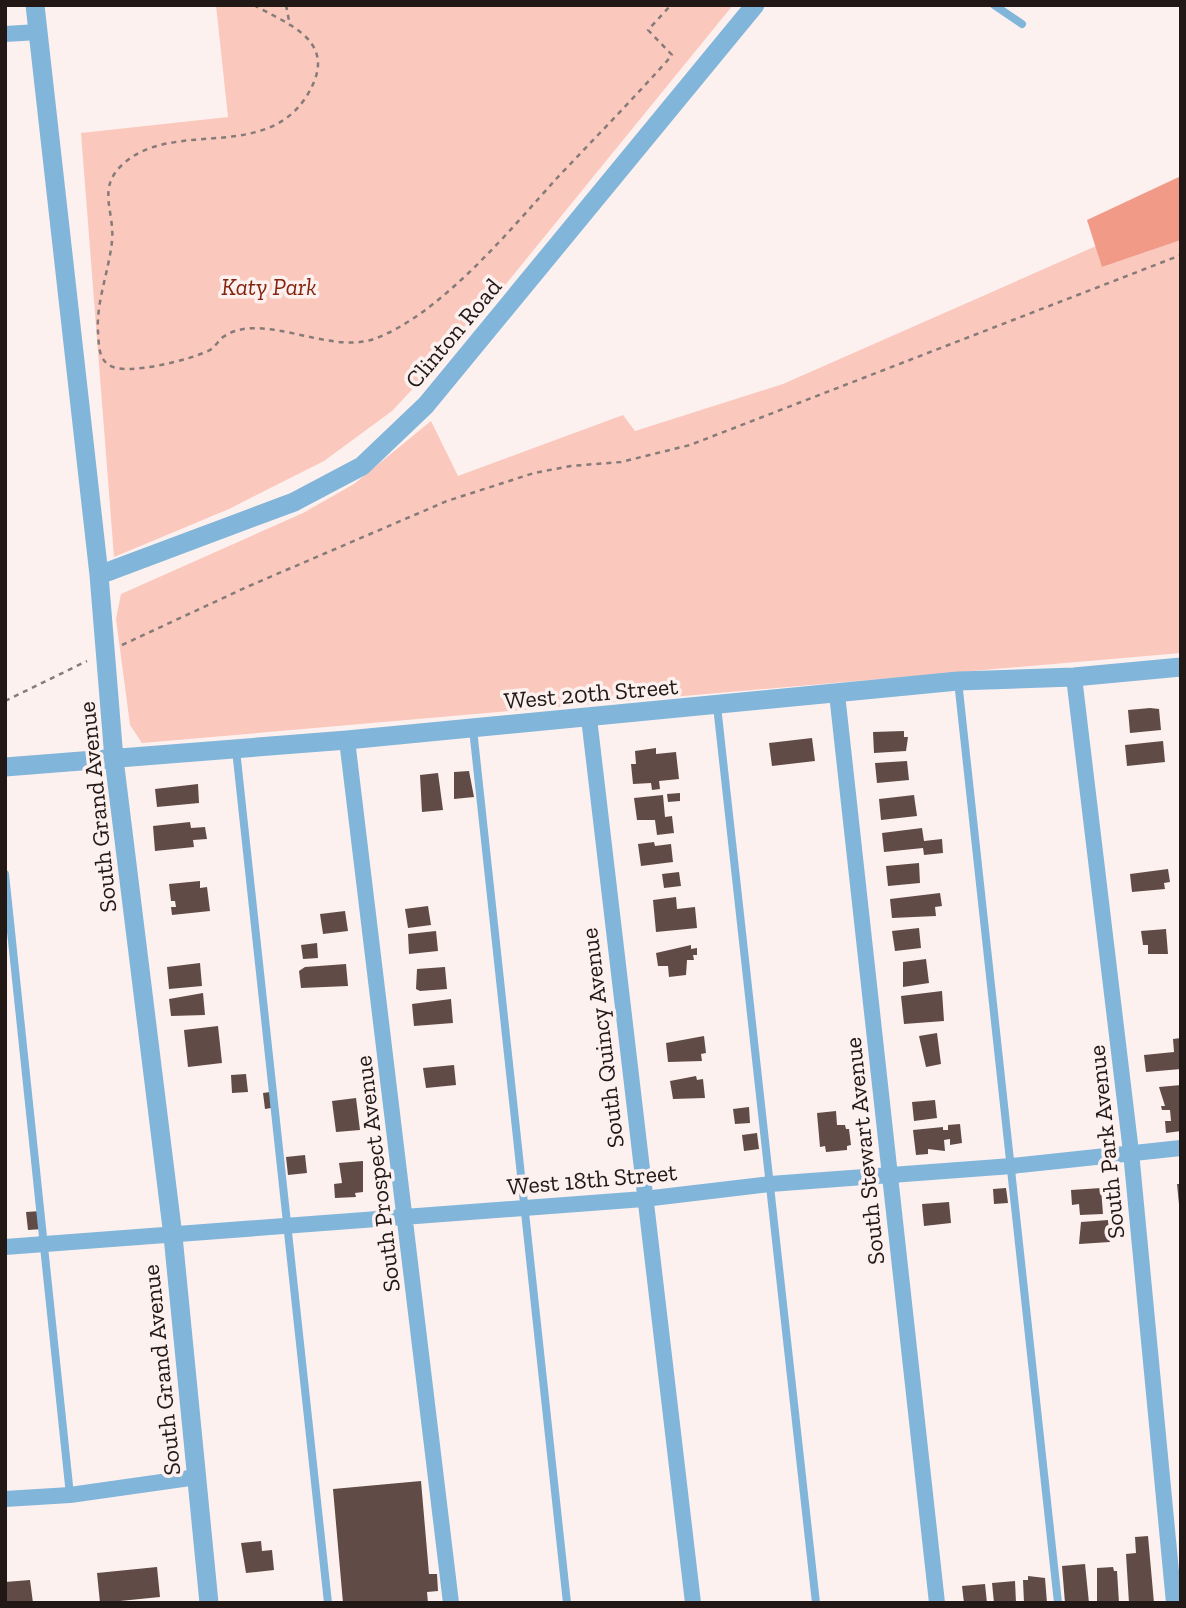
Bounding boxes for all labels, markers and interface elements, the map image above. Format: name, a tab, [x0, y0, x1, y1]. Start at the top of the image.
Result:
park label: Katy Park	[221, 272, 317, 301]
street label: Clinton Road	[399, 272, 507, 394]
street label: West 20th Street	[503, 671, 679, 715]
street label: South Grand Avenue	[71, 700, 123, 914]
street label: South Quincy Avenue	[574, 926, 630, 1150]
street label: South Stewart Avenue	[838, 1036, 890, 1266]
street label: South Park Avenue	[1081, 1044, 1131, 1240]
street label: South Prospect Avenue	[348, 1054, 406, 1294]
street label: West 18th Street	[506, 1157, 678, 1201]
street label: South Grand Avenue	[135, 1263, 187, 1477]

